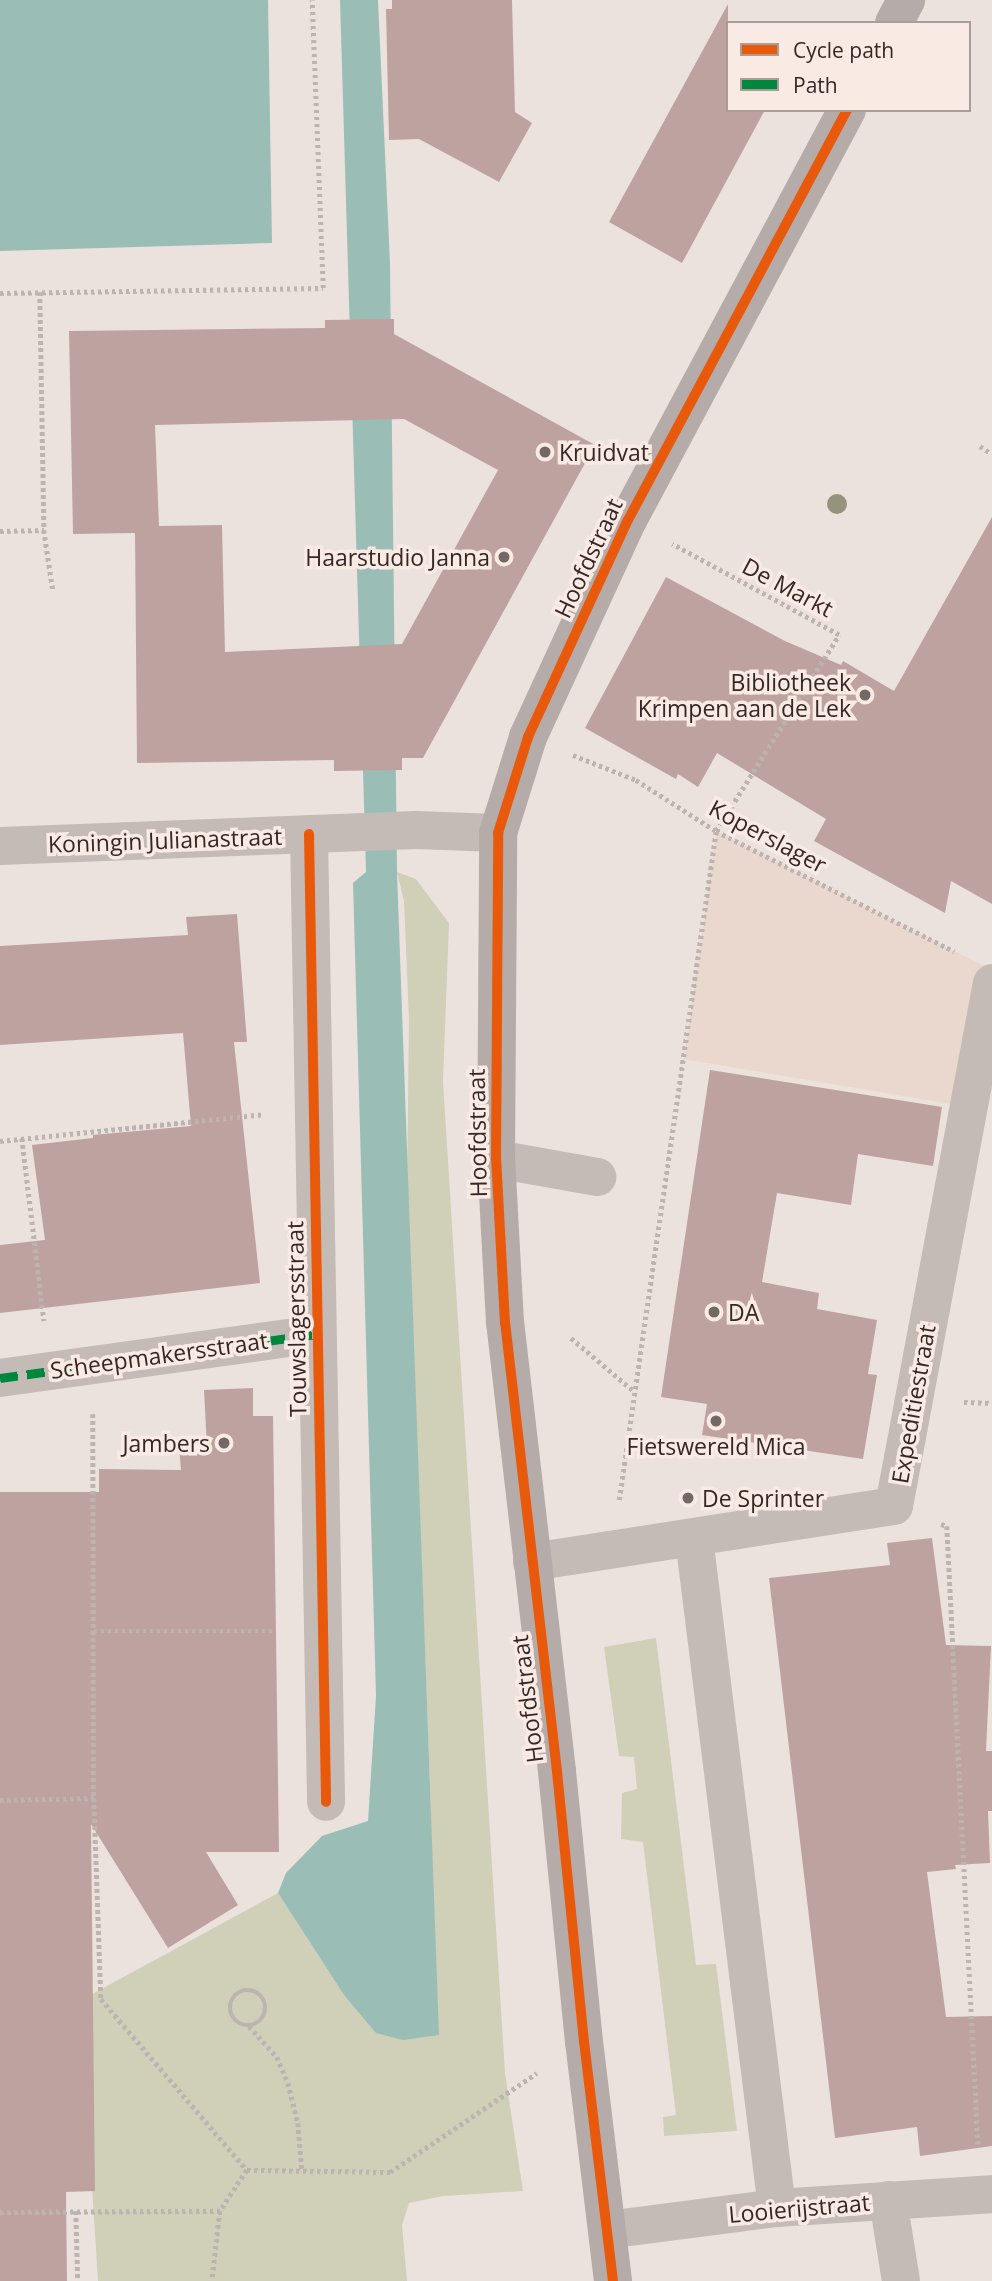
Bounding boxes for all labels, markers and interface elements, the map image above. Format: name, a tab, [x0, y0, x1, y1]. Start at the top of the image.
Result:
legend	[726, 21, 971, 112]
text: Cycle path	[793, 36, 894, 64]
text: Path	[793, 71, 838, 99]
place label: Kruidvat	[559, 438, 649, 466]
marker: Kruidvat	[537, 444, 553, 460]
street label: Hoofdstraat	[548, 494, 628, 622]
place label: Haarstudio Janna	[305, 543, 490, 571]
marker: Haarstudio Janna	[496, 549, 512, 565]
street label: De Markt	[738, 552, 838, 622]
place label: Bibliotheek Krimpen aan de Lek	[638, 668, 851, 722]
marker: Bibliotheek Krimpen aan de Lek	[857, 687, 873, 703]
street label: Koperslager	[705, 794, 831, 878]
street label: Koningin Julianastraat	[47, 822, 283, 858]
street label: Hoofdstraat	[462, 1068, 492, 1198]
street label: Touwslagersstraat	[280, 1221, 312, 1417]
place label: DA	[728, 1298, 759, 1326]
marker: DA	[706, 1304, 722, 1320]
street label: Expeditiestraat	[885, 1322, 941, 1486]
street label: Scheepmakersstraat	[48, 1326, 270, 1384]
marker: Fietswereld Mica	[708, 1413, 724, 1429]
place label: Jambers	[122, 1429, 210, 1457]
place label: Fietswereld Mica	[627, 1432, 805, 1460]
marker: Jambers	[216, 1435, 232, 1451]
place label: De Sprinter	[702, 1484, 824, 1512]
marker: De Sprinter	[680, 1490, 696, 1506]
street label: Hoofdstraat	[505, 1633, 549, 1765]
street label: Looierijstraat	[727, 2188, 871, 2228]

